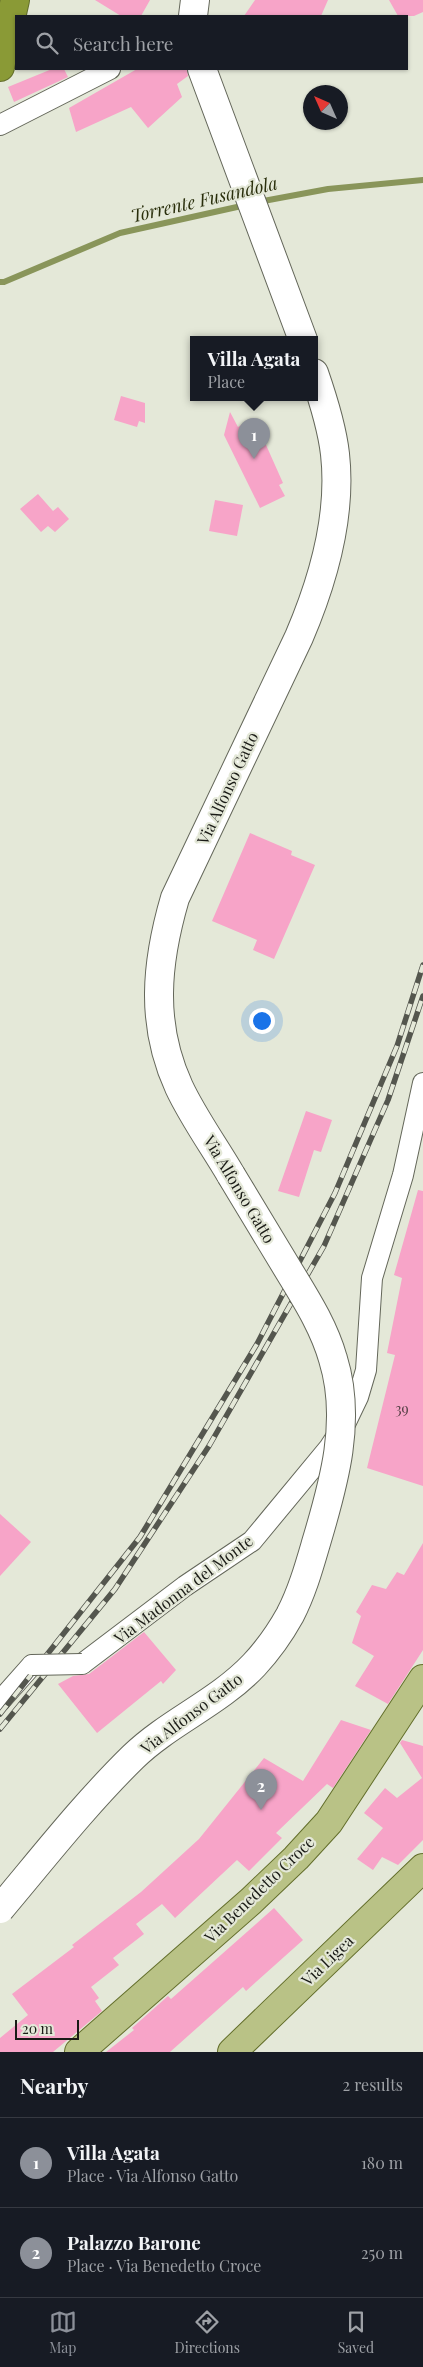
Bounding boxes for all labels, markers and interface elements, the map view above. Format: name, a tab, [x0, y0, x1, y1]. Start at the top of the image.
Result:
search box	[15, 15, 408, 70]
icon: search	[33, 29, 61, 57]
text: Search here	[73, 30, 173, 56]
north arrow	[303, 85, 348, 130]
water label: Torrente Fusandola	[128, 170, 280, 228]
popup	[190, 336, 318, 401]
text: Villa Agata	[208, 345, 300, 371]
text: Place	[208, 371, 245, 392]
pin: 1	[238, 418, 270, 459]
street label: Via Alfonso Gatto	[191, 728, 262, 849]
your location	[249, 1008, 275, 1034]
street label: Via Alfonso Gatto	[199, 1130, 281, 1247]
house number: 39	[395, 1399, 409, 1418]
street label: Via Madonna del Monte	[109, 1530, 257, 1649]
street label: Via Alfonso Gatto	[135, 1668, 246, 1759]
pin: 2	[245, 1769, 277, 1810]
street label: Via Benedetto Croce	[199, 1831, 318, 1948]
street label: Via Ligea	[296, 1930, 358, 1991]
scale bar	[15, 2017, 79, 2040]
text: 20 m	[22, 2019, 53, 2038]
text: Nearby	[20, 2071, 89, 2099]
text: 2 results	[343, 2074, 403, 2095]
text: Villa Agata	[67, 2139, 160, 2165]
text: 1	[33, 2152, 39, 2173]
text: 180 m	[361, 2152, 403, 2173]
text: Place · Via Alfonso Gatto	[67, 2165, 238, 2186]
text: Palazzo Barone	[67, 2229, 201, 2255]
text: 2	[32, 2242, 40, 2263]
text: 250 m	[361, 2242, 403, 2263]
text: Place · Via Benedetto Croce	[67, 2255, 261, 2276]
tab: Map	[49, 2308, 77, 2357]
tab: Directions	[175, 2308, 240, 2357]
tab: Saved	[338, 2308, 374, 2357]

